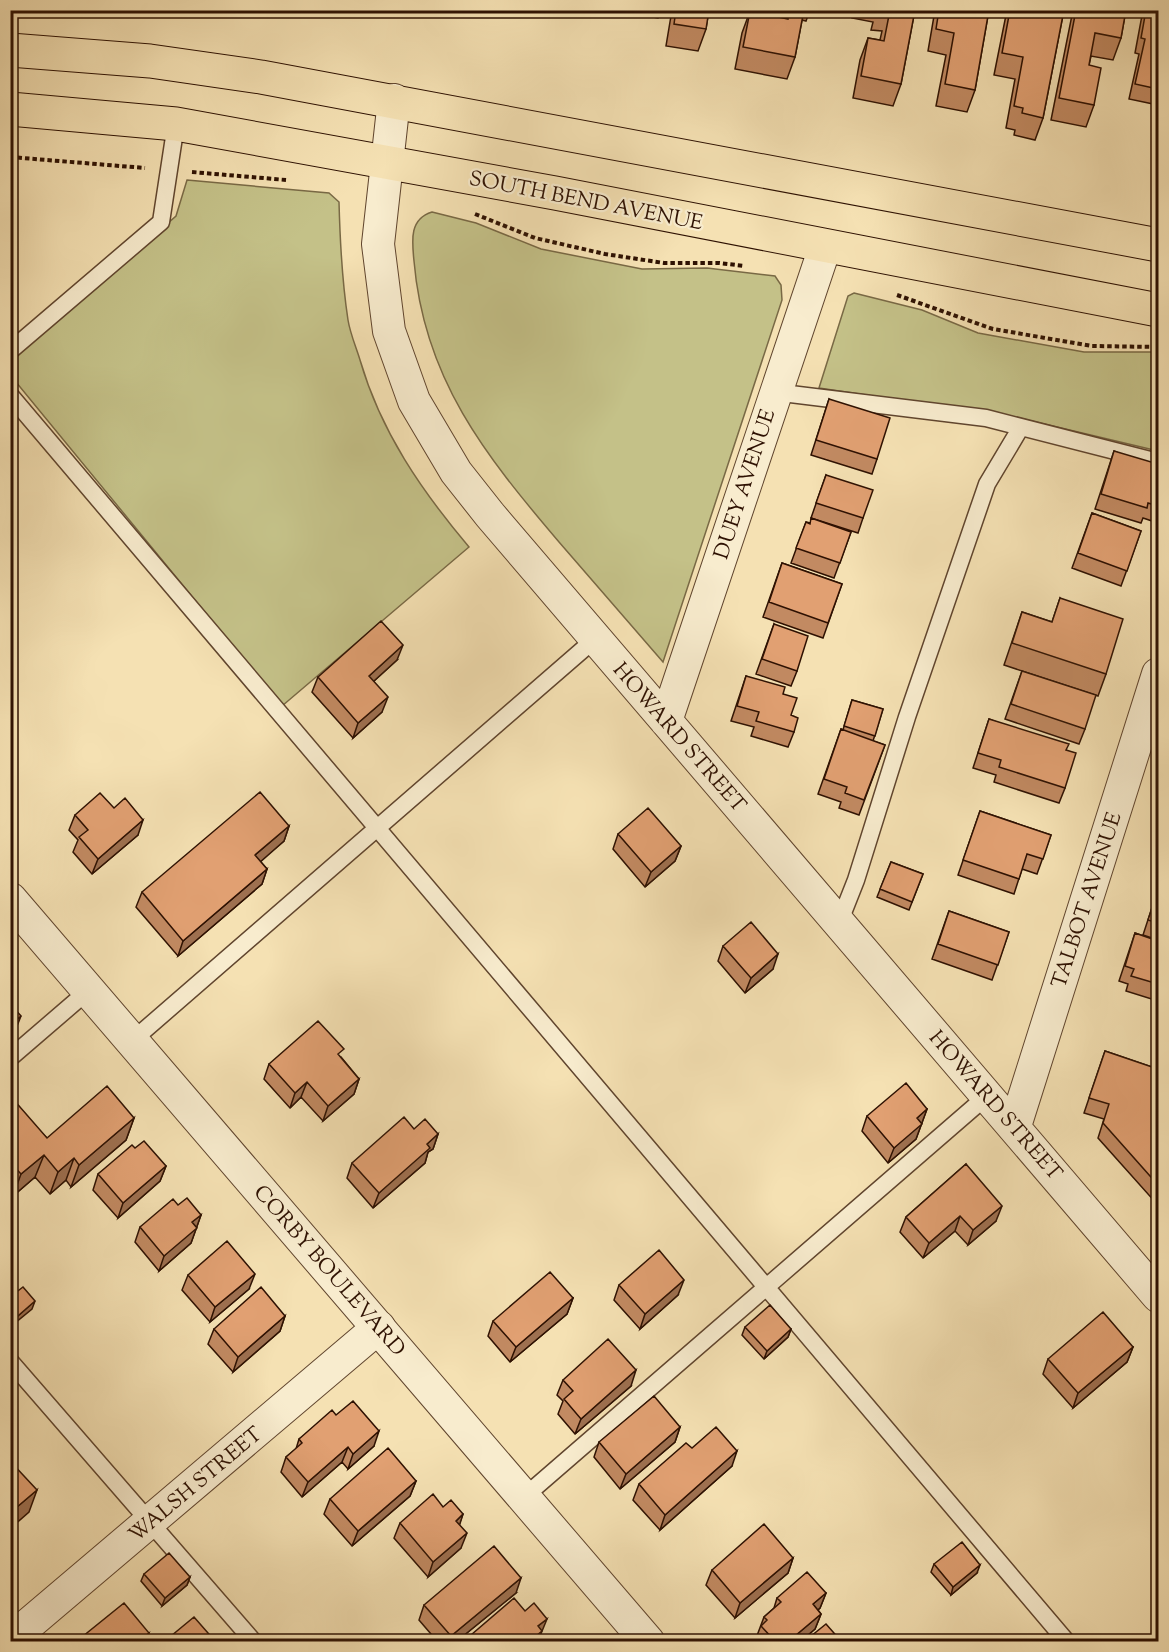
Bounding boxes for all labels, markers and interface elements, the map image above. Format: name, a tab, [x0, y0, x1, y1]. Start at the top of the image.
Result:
street label: SOUTH BEND AVENUE	[466, 165, 705, 239]
street label: DUEY AVENUE	[708, 405, 784, 564]
street label: HOWARD STREET	[605, 657, 752, 820]
street label: TALBOT AVENUE	[1045, 809, 1131, 992]
street label: HOWARD STREET	[921, 1025, 1068, 1188]
street label: CORBY BOULEVARD	[246, 1179, 411, 1364]
street label: WALSH STREET	[123, 1420, 270, 1550]

